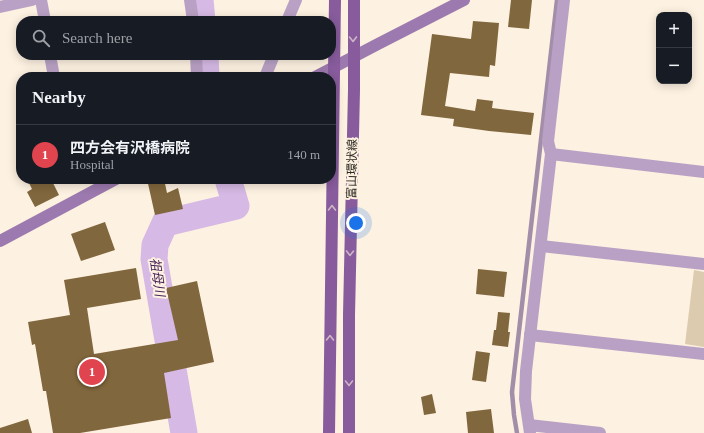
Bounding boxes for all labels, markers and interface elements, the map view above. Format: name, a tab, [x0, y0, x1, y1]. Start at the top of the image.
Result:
map controls	[656, 12, 692, 84]
button: +	[656, 12, 692, 48]
search box	[16, 16, 336, 60]
icon: search	[30, 27, 52, 49]
text: Search here	[62, 30, 132, 46]
one-way arrow	[349, 36, 357, 42]
button: −	[656, 48, 692, 84]
text: Nearby	[32, 88, 86, 107]
street label: 富山環状線	[344, 139, 360, 199]
text: 四方会有沢橋病院	[70, 140, 190, 156]
text: 1	[42, 147, 48, 162]
text: 140 m	[287, 147, 320, 162]
text: Hospital	[70, 157, 114, 172]
one-way arrow	[327, 205, 336, 211]
your location	[346, 213, 366, 233]
one-way arrow	[346, 250, 354, 256]
water label: 祖母川	[147, 257, 168, 299]
one-way arrow	[326, 335, 334, 341]
pin: 1	[79, 357, 105, 387]
one-way arrow	[345, 380, 353, 386]

